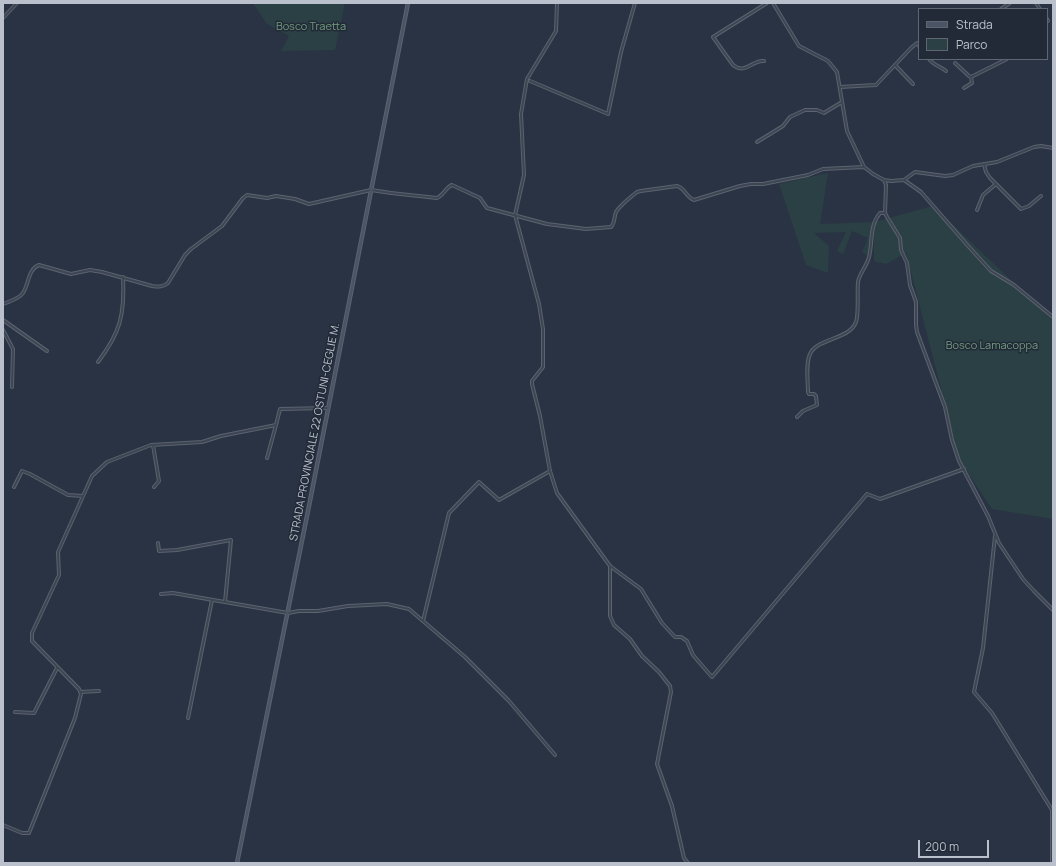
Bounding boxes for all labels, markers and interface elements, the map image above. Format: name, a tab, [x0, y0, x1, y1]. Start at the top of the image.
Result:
legend	[918, 8, 1048, 60]
text: Strada	[956, 16, 993, 33]
park label: Bosco Traetta	[276, 20, 346, 34]
text: Parco	[956, 36, 987, 53]
street label: STRADA PROVINCIALE 22 OSTUNI-CEGLIE M.	[287, 322, 343, 542]
park label: Bosco Lamacoppa	[946, 339, 1038, 353]
scale bar	[920, 832, 991, 858]
text: 200 m	[925, 838, 959, 855]

